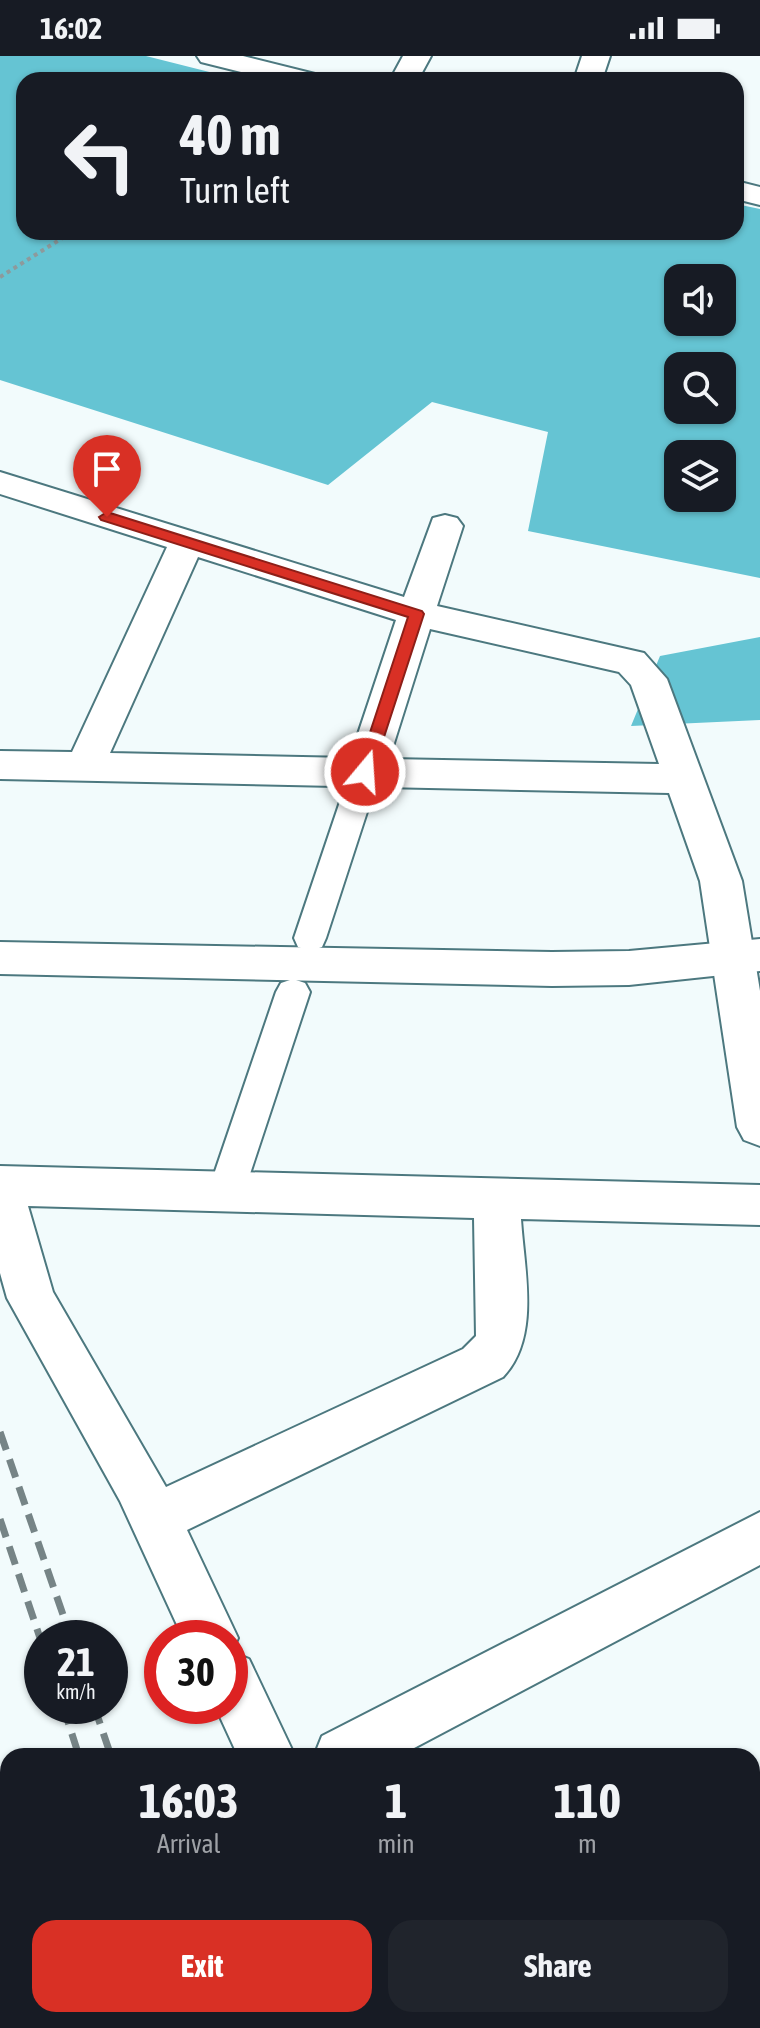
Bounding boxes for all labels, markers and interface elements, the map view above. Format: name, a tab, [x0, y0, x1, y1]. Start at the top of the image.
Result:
text: 16:02	[40, 11, 102, 45]
text: 40 m	[180, 103, 281, 167]
icon: left	[48, 104, 152, 208]
text: Turn left	[180, 169, 290, 211]
map controls	[664, 264, 736, 512]
button: sound	[664, 264, 736, 336]
button: search	[664, 352, 736, 424]
pin	[73, 435, 141, 517]
button: layers	[664, 440, 736, 512]
icon: arrive	[85, 447, 129, 491]
position arrow	[323, 730, 407, 814]
speed limit sign: 30	[144, 1620, 248, 1724]
text: 21	[57, 1639, 95, 1684]
text: km/h	[56, 1680, 96, 1703]
text: 16:03	[139, 1773, 239, 1828]
text: 1	[385, 1773, 407, 1828]
text: 110	[554, 1773, 621, 1828]
text: Arrival	[157, 1829, 220, 1859]
text: min	[377, 1829, 415, 1859]
text: m	[578, 1829, 597, 1859]
button: Exit	[32, 1920, 372, 2012]
button: Share	[388, 1920, 728, 2012]

